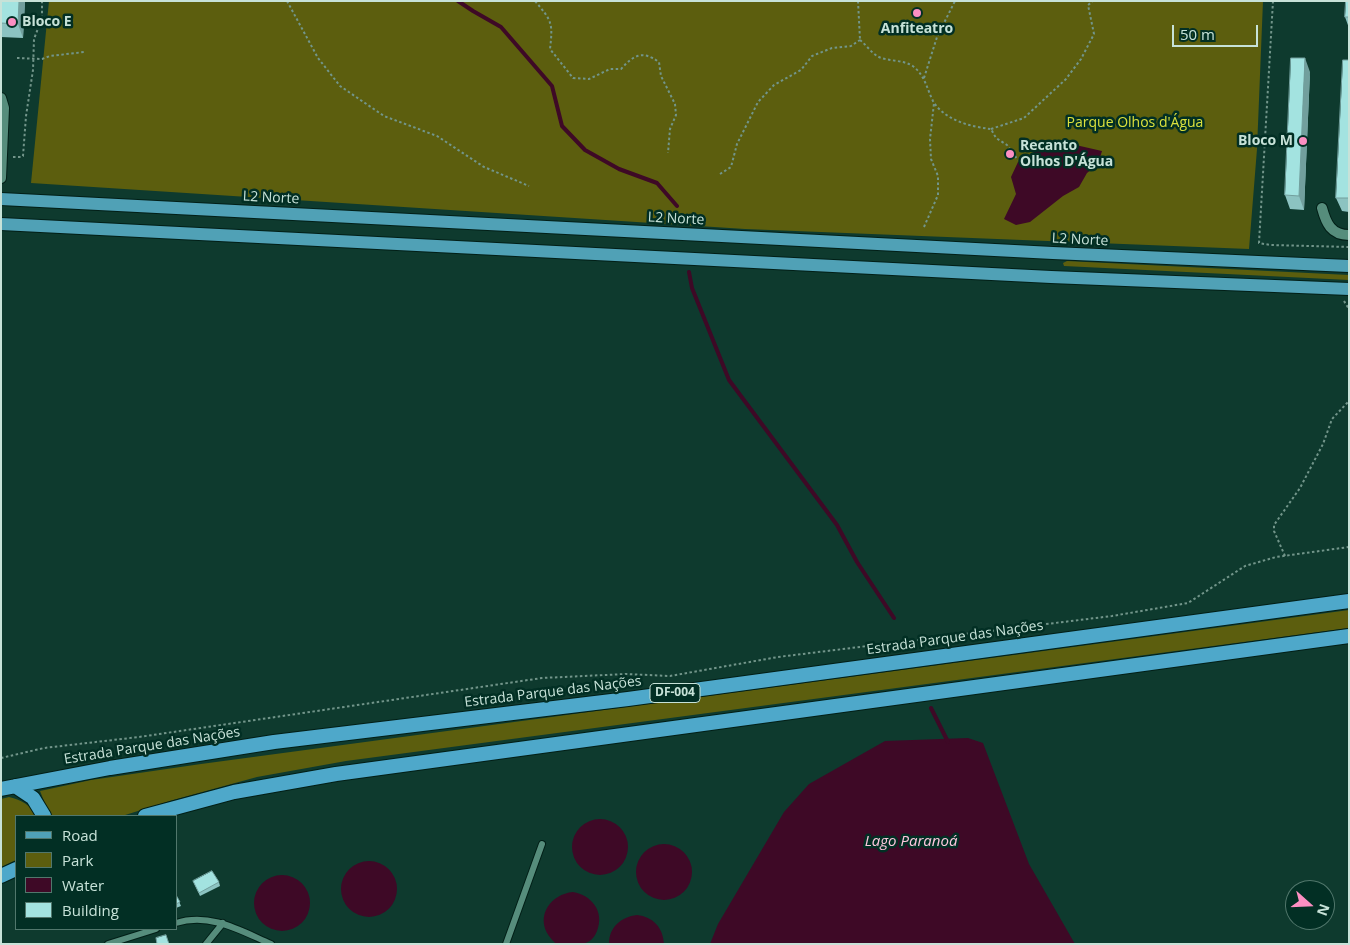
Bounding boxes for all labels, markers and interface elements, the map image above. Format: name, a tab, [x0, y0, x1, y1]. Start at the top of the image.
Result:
marker: Anfiteatro	[911, 7, 923, 19]
place label: Bloco E	[22, 14, 72, 30]
scale bar	[1175, 15, 1261, 47]
marker: Bloco E	[6, 16, 18, 28]
place label: Anfiteatro	[881, 21, 953, 37]
text: 50 m	[1180, 24, 1215, 44]
park label: Parque Olhos d'Água	[1067, 115, 1203, 131]
place label: Bloco M	[1238, 133, 1293, 149]
marker: Bloco M	[1297, 135, 1309, 147]
place label: Recanto Olhos D'Água	[1020, 138, 1113, 170]
marker: Recanto Olhos D'Água	[1004, 148, 1016, 160]
street label: L2 Norte	[242, 188, 300, 208]
street label: L2 Norte	[647, 209, 705, 229]
street label: L2 Norte	[1051, 230, 1109, 250]
street label: Estrada Parque das Nações	[866, 617, 1044, 659]
street label: Estrada Parque das Nações	[464, 673, 642, 711]
road number: DF-004	[650, 684, 700, 702]
street label: Estrada Parque das Nações	[63, 724, 241, 768]
legend	[15, 815, 178, 930]
text: Road	[62, 825, 98, 845]
water label: Lago Paranoá	[865, 833, 957, 851]
text: Park	[62, 850, 93, 870]
text: Water	[62, 875, 104, 895]
north arrow	[1285, 880, 1335, 930]
text: Building	[62, 900, 119, 920]
text: N	[1313, 901, 1335, 919]

